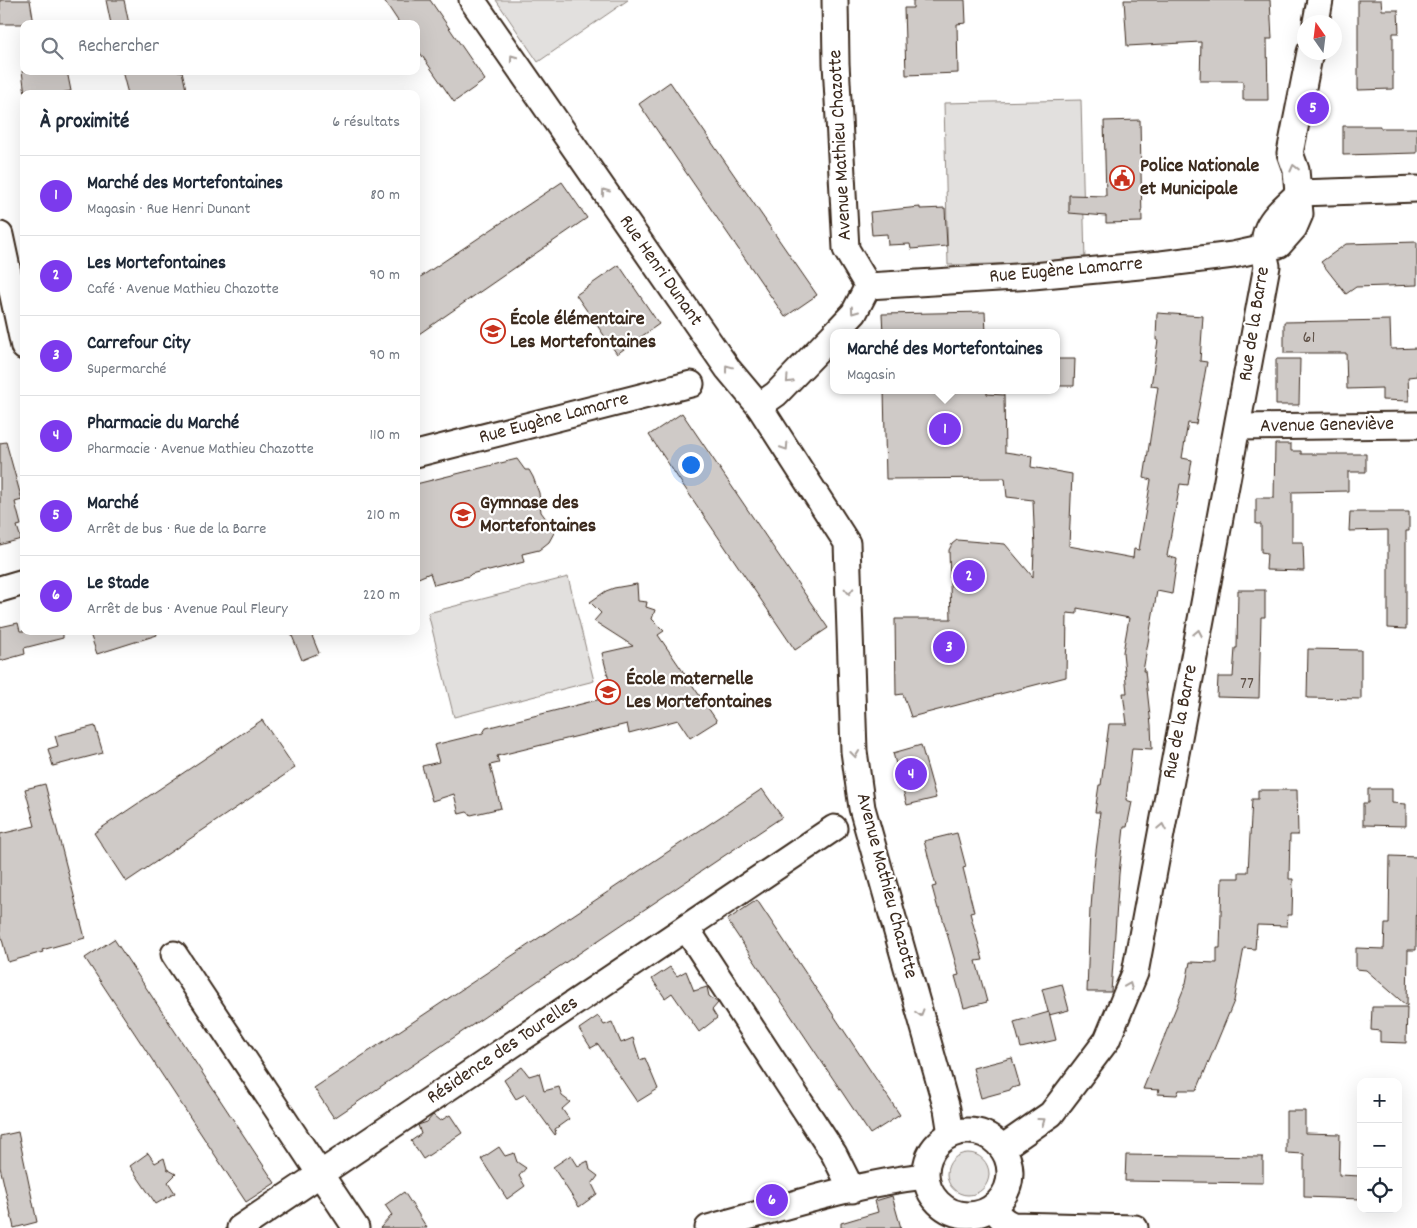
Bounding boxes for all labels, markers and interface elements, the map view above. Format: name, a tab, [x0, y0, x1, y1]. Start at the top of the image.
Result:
north arrow	[1297, 15, 1342, 60]
search box	[20, 20, 420, 75]
icon: search	[38, 34, 66, 62]
text: Rechercher	[78, 34, 159, 61]
street label: Avenue Mathieu Chazotte	[822, 49, 860, 241]
one-way arrow	[509, 54, 519, 63]
pin: 5	[1297, 89, 1329, 127]
text: À proximité	[40, 108, 129, 138]
text: 6 résultats	[332, 111, 400, 134]
place label: Police Nationale et Municipale	[1140, 153, 1259, 204]
public building icon: Police Nationale et Municipale	[1109, 165, 1135, 191]
one-way arrow	[1290, 165, 1300, 173]
text: Marché des Mortefontaines	[87, 171, 283, 198]
text: 1	[54, 184, 58, 207]
text: 80 m	[370, 184, 400, 207]
one-way arrow	[602, 188, 611, 198]
text: Magasin · Rue Henri Dunant	[87, 198, 250, 221]
street label: Rue Henri Dunant	[611, 210, 709, 332]
street label: Rue Eugène Lamarre	[988, 250, 1144, 292]
text: Les Mortefontaines	[87, 251, 226, 278]
text: 2	[53, 264, 60, 287]
text: 90 m	[369, 264, 400, 287]
street label: Rue de la Barre	[1232, 264, 1278, 383]
text: Café · Avenue Mathieu Chazotte	[87, 278, 279, 301]
one-way arrow	[851, 305, 860, 315]
place label: École élémentaire Les Mortefontaines	[510, 306, 656, 357]
school or university icon: École élémentaire Les Mortefontaines	[480, 318, 506, 344]
house number: 61	[1303, 326, 1315, 351]
popup	[830, 329, 1060, 394]
text: Carrefour City	[87, 331, 190, 358]
text: Marché des Mortefontaines	[847, 337, 1043, 364]
text: 3	[52, 344, 60, 367]
text: 90 m	[369, 344, 400, 367]
text: Supermarché	[87, 358, 166, 381]
one-way arrow	[725, 364, 734, 374]
text: Magasin	[847, 364, 895, 387]
one-way arrow	[786, 375, 795, 384]
street label: Rue Eugène Lamarre	[476, 386, 632, 452]
pin: 1	[929, 410, 961, 448]
text: Pharmacie du Marché	[87, 411, 239, 438]
street label: Avenue Geneviève	[1260, 411, 1394, 441]
text: 4	[53, 424, 59, 447]
text: 110 m	[370, 424, 400, 447]
text: Pharmacie · Avenue Mathieu Chazotte	[87, 438, 314, 461]
one-way arrow	[779, 441, 789, 450]
your location	[678, 452, 704, 478]
place label: Gymnase des Mortefontaines	[480, 490, 596, 541]
text: Marché	[87, 491, 139, 518]
school or university icon: Gymnase des Mortefontaines	[450, 502, 476, 528]
text: 5	[52, 504, 60, 527]
text: 210 m	[366, 504, 400, 527]
text: Arrêt de bus · Rue de la Barre	[87, 518, 266, 541]
pin: 2	[953, 557, 985, 595]
text: Le Stade	[87, 571, 149, 598]
text: 6	[52, 584, 60, 607]
text: 220 m	[363, 584, 400, 607]
one-way arrow	[843, 588, 854, 596]
text: Arrêt de bus · Avenue Paul Fleury	[87, 598, 288, 621]
pin: 3	[933, 628, 965, 666]
one-way arrow	[1193, 629, 1203, 637]
street label: Rue de la Barre	[1156, 662, 1206, 781]
place label: École maternelle Les Mortefontaines	[626, 666, 772, 717]
house number: 77	[1240, 672, 1254, 697]
school or university icon: École maternelle Les Mortefontaines	[595, 679, 621, 705]
one-way arrow	[849, 750, 860, 758]
pin: 4	[895, 755, 927, 793]
street label: Avenue Mathieu Chazotte	[848, 790, 924, 982]
one-way arrow	[1156, 823, 1166, 831]
one-way arrow	[1123, 982, 1133, 991]
street label: Résidence des Tourelles	[422, 990, 584, 1112]
one-way arrow	[915, 1008, 925, 1016]
map controls	[1357, 1078, 1402, 1213]
button: +	[1357, 1078, 1402, 1123]
one-way arrow	[1036, 1118, 1046, 1127]
button: −	[1357, 1123, 1402, 1168]
button: locate	[1357, 1168, 1402, 1213]
pin: 6	[756, 1181, 788, 1219]

